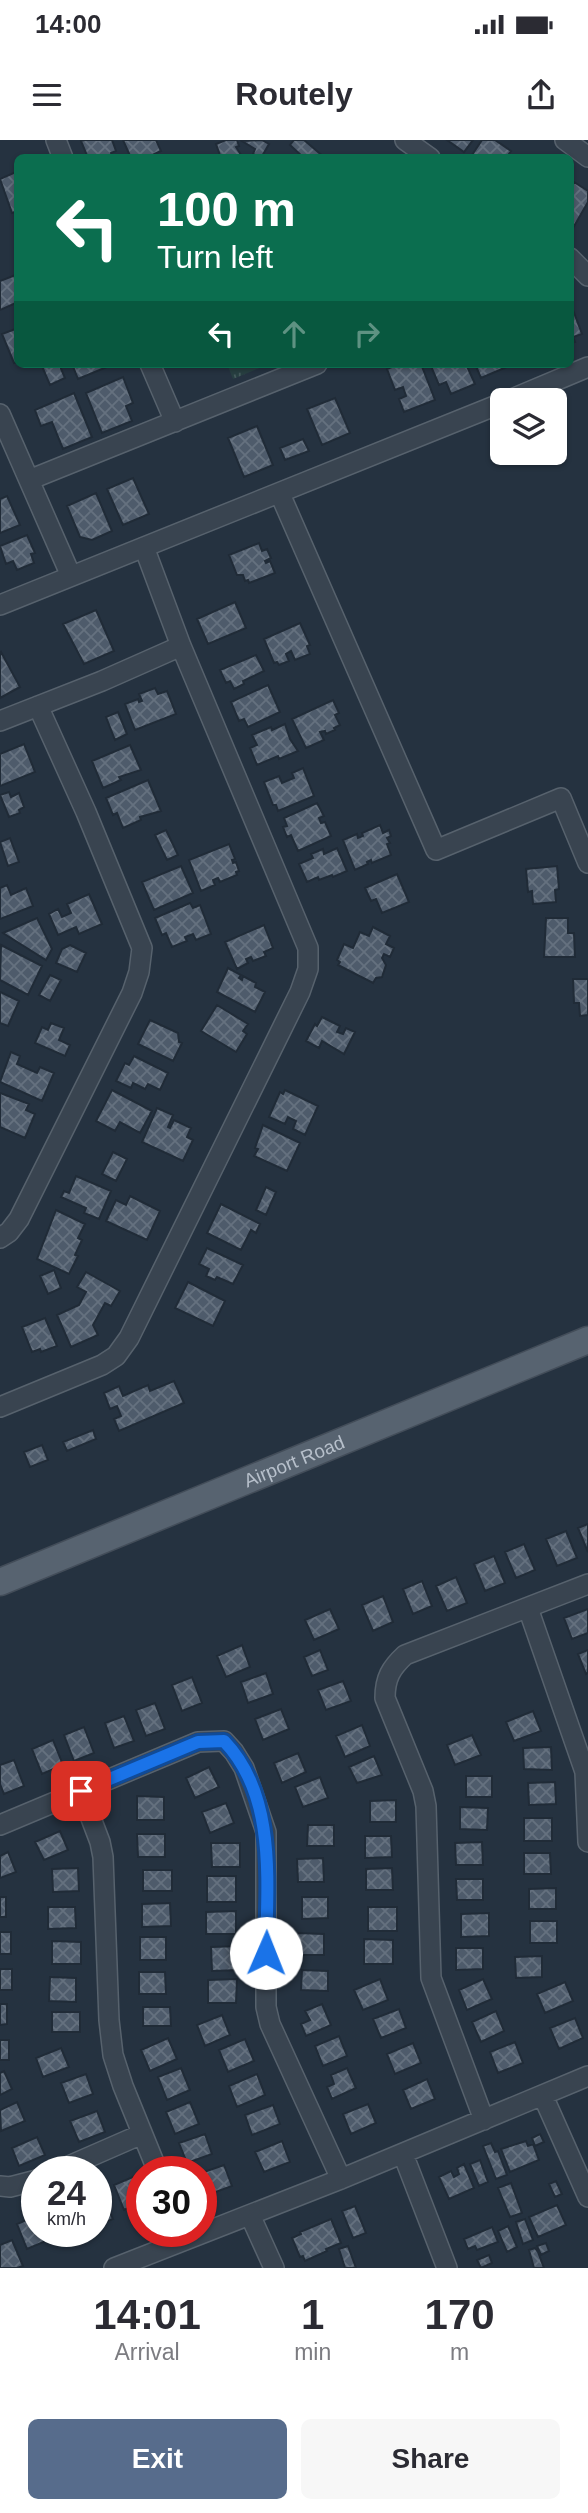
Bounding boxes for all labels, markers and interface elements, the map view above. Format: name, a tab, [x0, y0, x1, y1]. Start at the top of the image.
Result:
text: 14:00	[35, 9, 102, 39]
icon: menu	[28, 76, 66, 114]
text: Routely	[235, 76, 353, 112]
icon: share	[522, 76, 560, 114]
icon: left	[42, 182, 133, 273]
text: 100 m	[157, 182, 296, 236]
text: Turn left	[157, 239, 273, 275]
icon: left	[202, 315, 240, 353]
icon: ahead	[275, 315, 313, 353]
icon: right	[348, 315, 386, 353]
map controls	[490, 388, 567, 465]
button: layers	[490, 388, 567, 465]
street label: Airport Road	[241, 1431, 348, 1491]
pin	[51, 1761, 111, 1821]
icon: arrive	[62, 1772, 100, 1810]
position arrow	[229, 1916, 303, 1990]
speed limit sign: 30	[126, 2156, 217, 2247]
text: 24	[47, 2173, 86, 2212]
text: km/h	[47, 2209, 86, 2229]
text: 14:01	[93, 2291, 201, 2338]
text: 1	[301, 2291, 324, 2338]
text: 170	[425, 2291, 495, 2338]
text: Arrival	[114, 2339, 180, 2365]
text: min	[294, 2339, 331, 2365]
text: m	[450, 2339, 469, 2365]
button: Exit	[28, 2419, 287, 2499]
button: Share	[301, 2419, 560, 2499]

